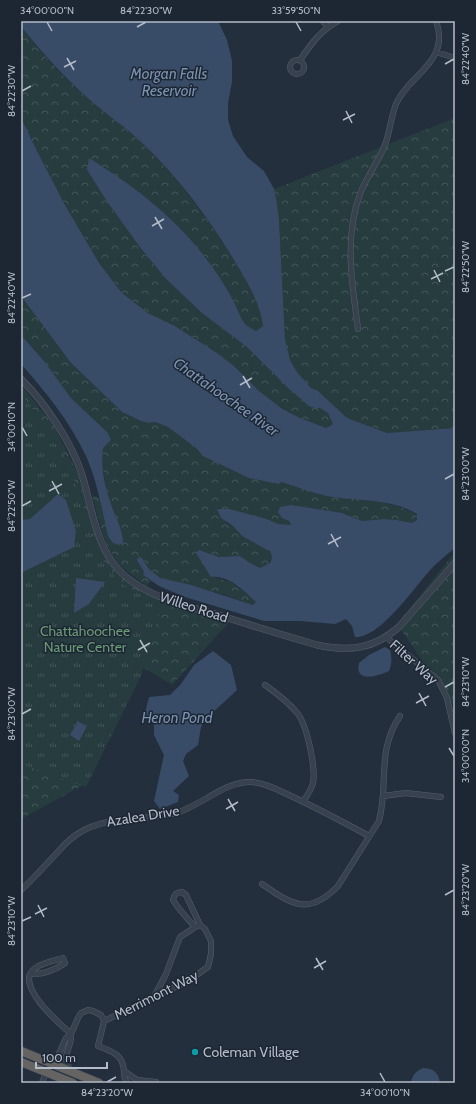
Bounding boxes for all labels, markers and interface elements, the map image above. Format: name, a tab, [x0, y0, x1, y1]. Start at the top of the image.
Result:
text: 34°00'00"N	[20, 4, 74, 17]
text: 84°22'30"W	[120, 4, 172, 17]
text: 33°59'50"N	[271, 4, 321, 17]
text: 84°22'40"W	[459, 32, 472, 85]
text: 84°22'30"W	[5, 65, 18, 117]
water label: Morgan Falls Reservoir	[130, 65, 208, 100]
text: 84°22'50"W	[459, 241, 472, 293]
text: 84°22'40"W	[5, 271, 18, 324]
water label: Chattahoochee River	[170, 354, 283, 441]
text: 34°00'10"N	[5, 402, 18, 452]
text: 84°23'00"W	[459, 447, 472, 501]
text: 84°22'50"W	[5, 480, 18, 532]
street label: Willeo Road	[157, 587, 231, 627]
park label: Chattahoochee Nature Center	[40, 622, 130, 656]
street label: Filter Way	[386, 636, 442, 688]
text: 84°23'10"W	[459, 656, 472, 707]
text: 84°23'00"W	[5, 687, 18, 741]
water label: Heron Pond	[141, 709, 214, 727]
text: 34°00'00"N	[459, 729, 472, 783]
street label: Azalea Drive	[105, 801, 181, 831]
text: 84°23'20"W	[459, 864, 472, 916]
text: 84°23'10"W	[5, 895, 18, 946]
street label: Merrimont Way	[111, 966, 201, 1024]
place label: Coleman Village	[203, 1043, 299, 1061]
scale bar	[36, 1044, 107, 1070]
marker: Coleman Village	[190, 1047, 200, 1057]
text: 100 m	[42, 1050, 76, 1065]
text: 84°23'20"W	[81, 1086, 133, 1099]
text: 34°00'10"N	[360, 1086, 410, 1099]

